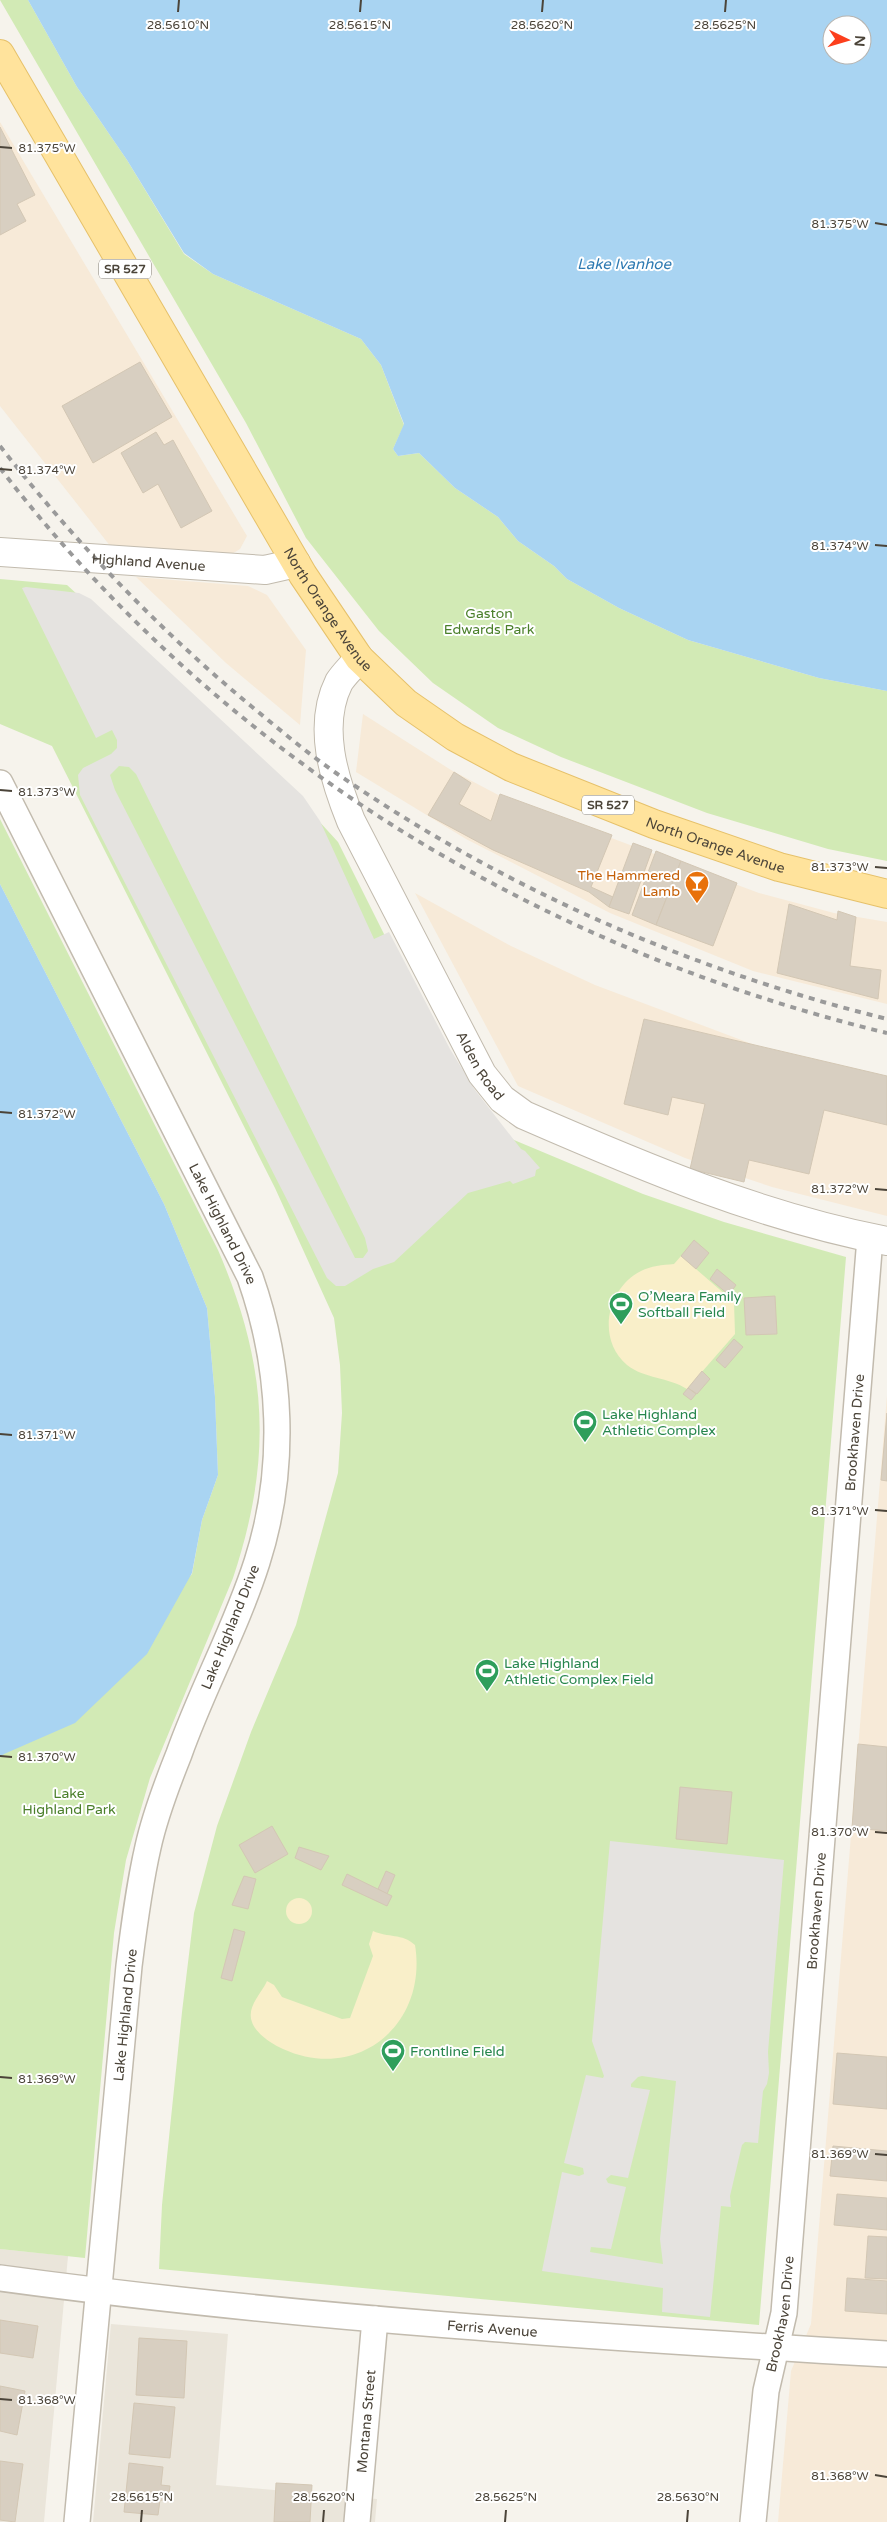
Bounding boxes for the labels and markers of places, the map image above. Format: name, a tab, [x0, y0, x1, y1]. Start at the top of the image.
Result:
place label: The Hammered Lamb	[577, 867, 680, 900]
bar icon: The Hammered Lamb	[684, 870, 710, 904]
place label: O’Meara Family Softball Field	[638, 1288, 742, 1321]
sports icon: O’Meara Family Softball Field	[608, 1291, 634, 1325]
place label: Lake Highland Athletic Complex	[602, 1406, 716, 1439]
sports icon: Lake Highland Athletic Complex	[572, 1409, 598, 1443]
place label: Lake Highland Athletic Complex Field	[504, 1655, 654, 1688]
sports icon: Lake Highland Athletic Complex Field	[474, 1658, 500, 1692]
sports icon: Frontline Field	[380, 2038, 406, 2072]
place label: Frontline Field	[410, 2043, 505, 2060]

